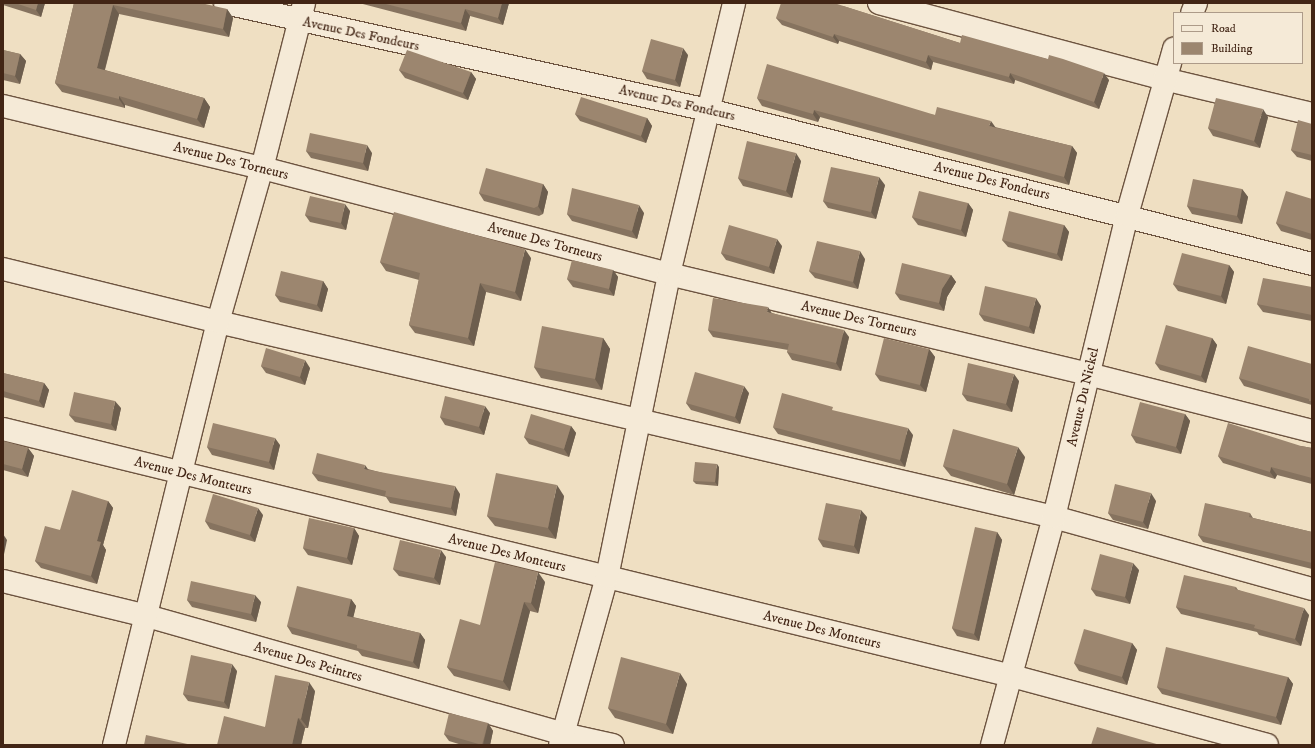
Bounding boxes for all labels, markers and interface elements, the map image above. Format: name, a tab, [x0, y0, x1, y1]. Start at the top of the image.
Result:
legend	[1173, 12, 1303, 64]
street label: Avenue Des Fondeurs	[301, 13, 421, 55]
text: Road	[1211, 21, 1236, 36]
text: Building	[1211, 41, 1252, 56]
street label: Avenue Des Fondeurs	[617, 81, 737, 125]
street label: Avenue Des Torneurs	[172, 139, 290, 183]
street label: Avenue Des Fondeurs	[932, 158, 1052, 204]
street label: Avenue Des Torneurs	[486, 219, 604, 265]
street label: Avenue Des Torneurs	[800, 298, 918, 340]
street label: Avenue Du Nickel	[1063, 346, 1103, 448]
street label: Avenue Des Monteurs	[132, 453, 254, 499]
street label: Avenue Des Monteurs	[446, 530, 568, 576]
street label: Avenue Des Monteurs	[761, 607, 883, 653]
street label: Avenue Des Peintres	[252, 638, 364, 686]

